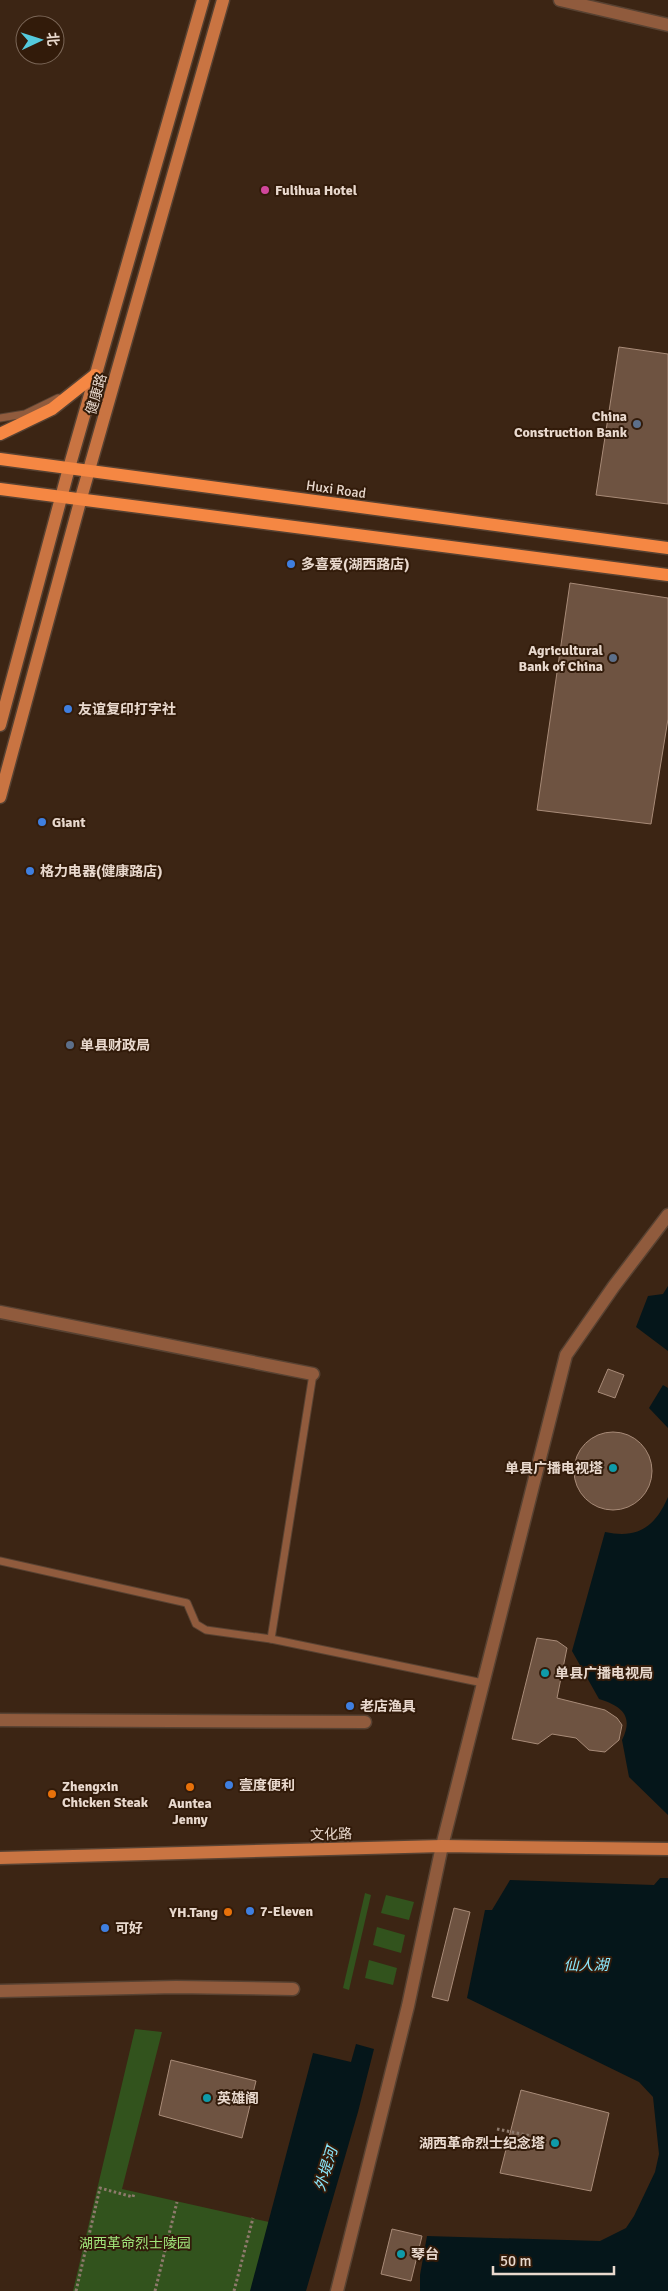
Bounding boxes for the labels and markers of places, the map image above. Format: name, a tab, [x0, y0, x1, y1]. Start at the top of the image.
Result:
place label: Fulihua Hotel	[275, 182, 358, 199]
marker: Fulihua Hotel	[259, 184, 271, 196]
place label: China Construction Bank	[514, 408, 628, 441]
marker: China Construction Bank	[631, 418, 643, 430]
place label: 多喜爱(湖西路店)	[301, 556, 410, 573]
marker: 多喜爱(湖西路店)	[285, 558, 297, 570]
place label: Agricultural Bank of China	[519, 642, 604, 675]
marker: Agricultural Bank of China	[607, 652, 619, 664]
place label: 友谊复印打字社	[78, 701, 176, 718]
marker: 友谊复印打字社	[62, 703, 74, 715]
place label: Giant	[52, 814, 86, 831]
marker: Giant	[36, 816, 48, 828]
place label: 格力电器(健康路店)	[40, 863, 163, 880]
marker: 格力电器(健康路店)	[24, 865, 36, 877]
place label: 单县财政局	[80, 1037, 150, 1054]
marker: 单县财政局	[64, 1039, 76, 1051]
place label: 单县广播电视塔	[505, 1460, 603, 1477]
marker: 单县广播电视塔	[607, 1462, 619, 1474]
place label: 单县广播电视局	[555, 1665, 653, 1682]
marker: 单县广播电视局	[539, 1667, 551, 1679]
place label: 老店渔具	[360, 1698, 416, 1715]
marker: 老店渔具	[344, 1700, 356, 1712]
place label: 壹度便利	[239, 1777, 295, 1794]
place label: Zhengxin Chicken Steak	[62, 1778, 149, 1811]
marker: 壹度便利	[223, 1779, 235, 1791]
marker: Auntea Jenny	[184, 1781, 196, 1793]
marker: Zhengxin Chicken Steak	[46, 1788, 58, 1800]
place label: Auntea Jenny	[168, 1795, 212, 1828]
place label: 7-Eleven	[260, 1903, 313, 1920]
place label: YH.Tang	[168, 1904, 218, 1921]
marker: 7-Eleven	[244, 1905, 256, 1917]
marker: YH.Tang	[222, 1906, 234, 1918]
place label: 可好	[115, 1920, 143, 1937]
marker: 可好	[99, 1922, 111, 1934]
place label: 英雄阁	[217, 2090, 259, 2107]
marker: 英雄阁	[201, 2092, 213, 2104]
place label: 湖西革命烈士纪念塔	[419, 2135, 545, 2152]
marker: 湖西革命烈士纪念塔	[549, 2137, 561, 2149]
place label: 琴台	[411, 2246, 439, 2263]
marker: 琴台	[395, 2248, 407, 2260]

